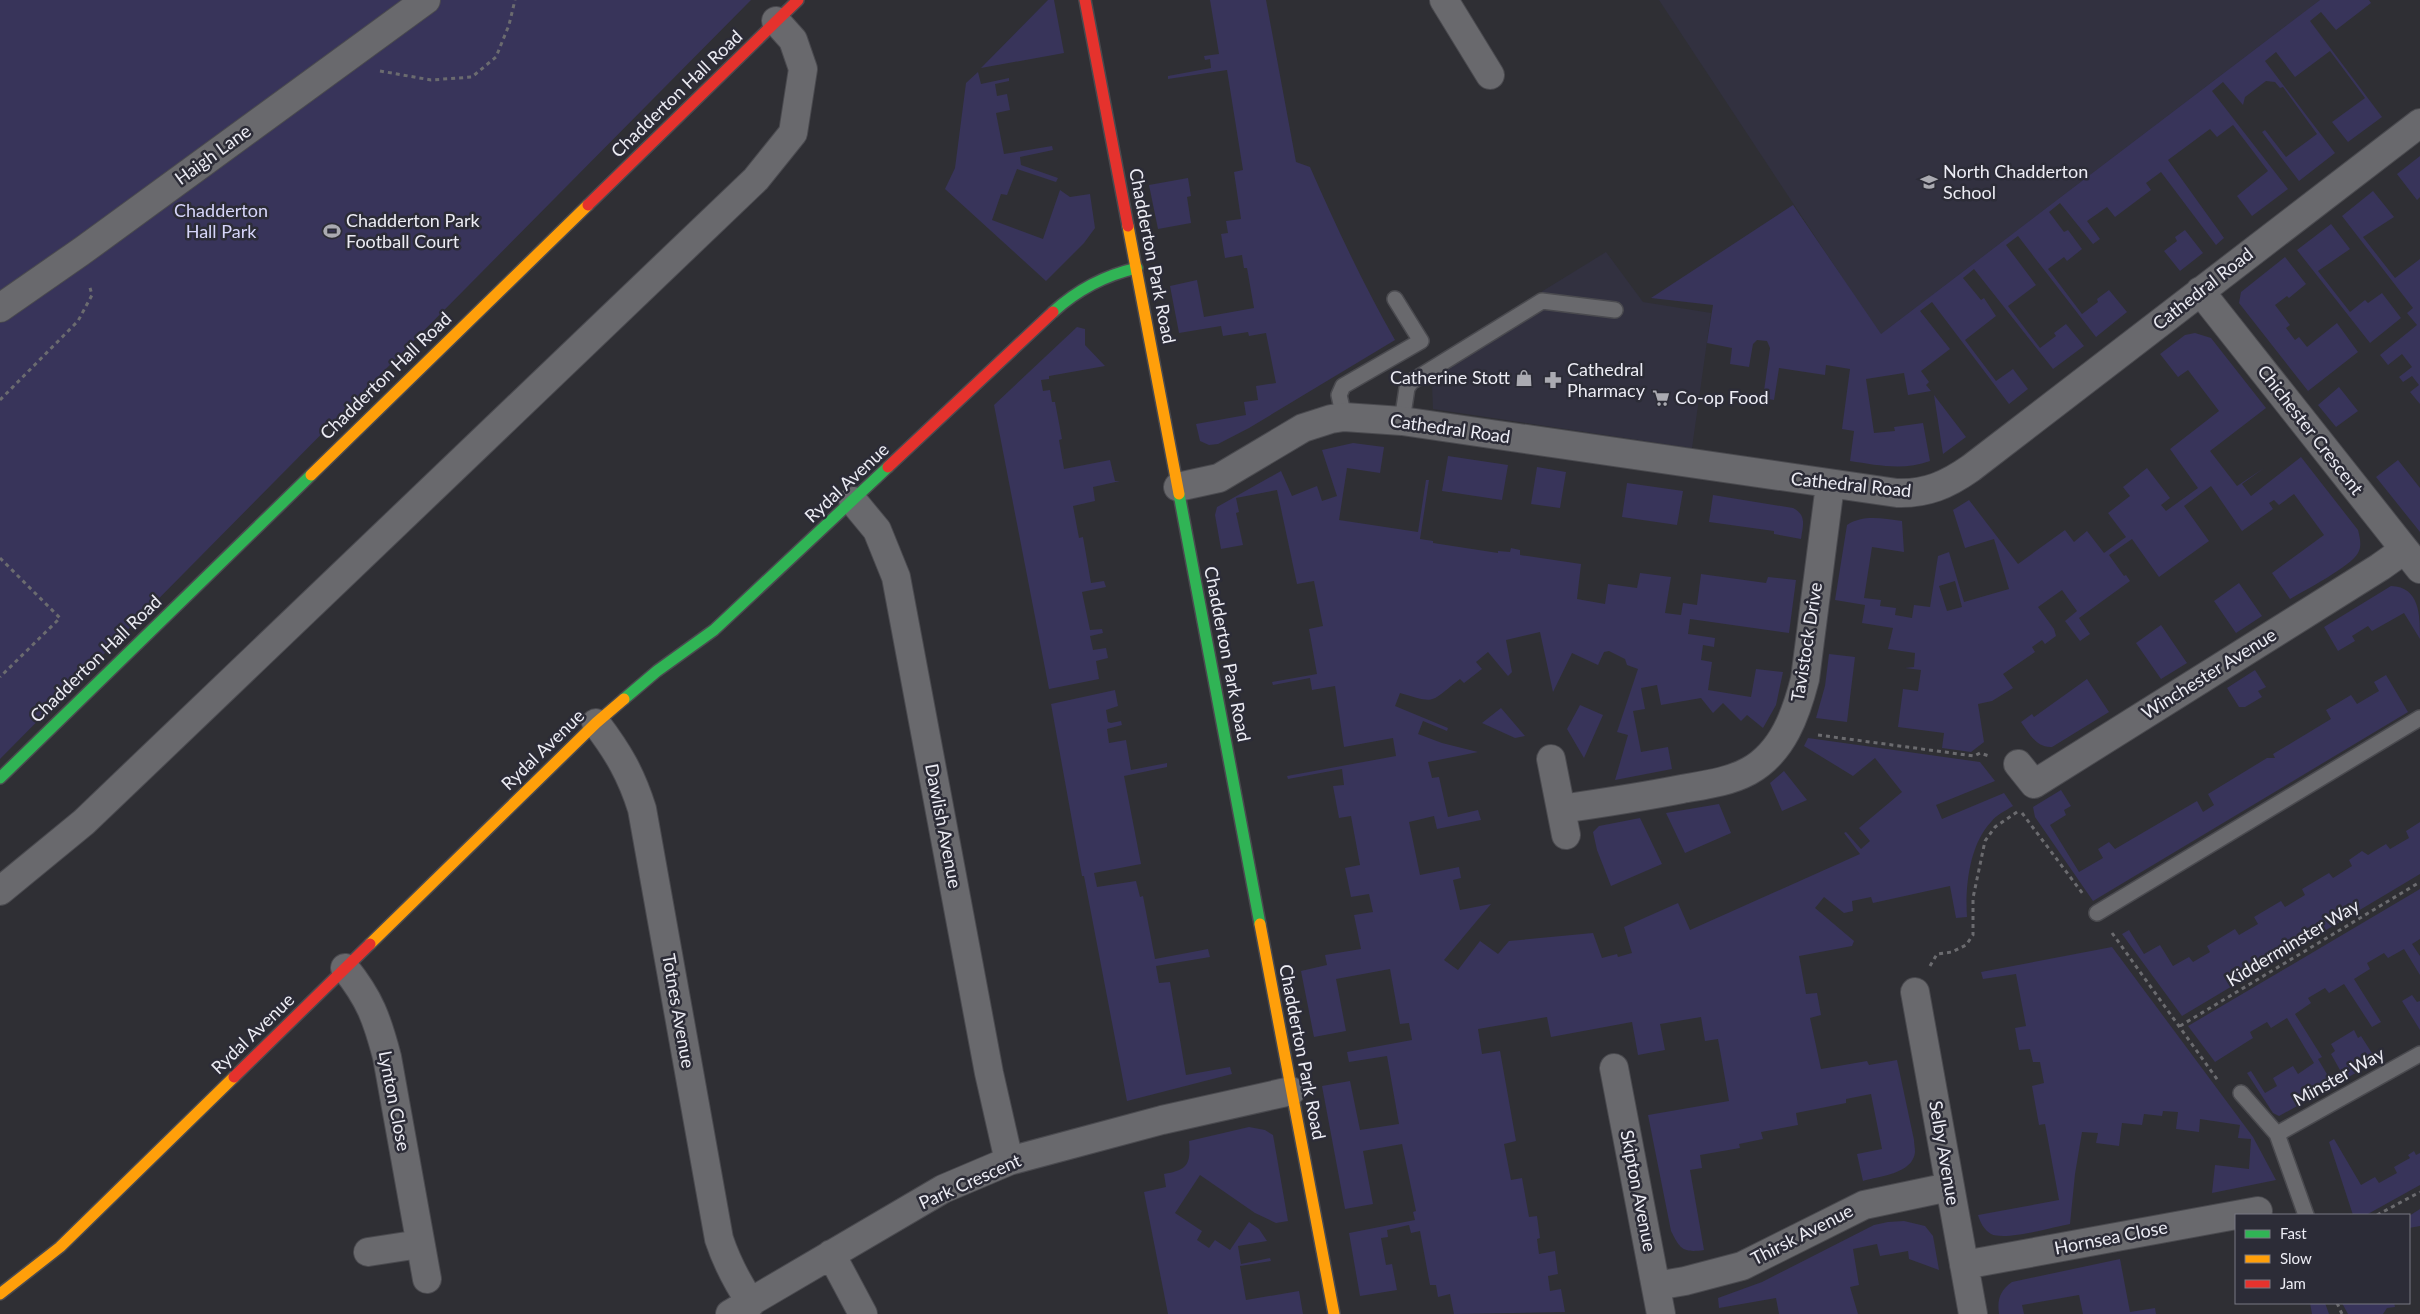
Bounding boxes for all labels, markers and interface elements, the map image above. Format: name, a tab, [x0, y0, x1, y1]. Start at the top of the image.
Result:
street label: Chadderton Hall Road	[606, 25, 747, 162]
street label: Haigh Lane	[170, 119, 255, 189]
place label: North Chadderton School	[1943, 160, 2088, 203]
street label: Chadderton Park Road	[1125, 166, 1181, 345]
school or university icon: North Chadderton School	[1919, 172, 1939, 192]
park label: Chadderton Hall Park	[174, 199, 268, 242]
place label: Chadderton Park Football Court	[346, 209, 481, 252]
sports icon: Chadderton Park Football Court	[322, 221, 342, 241]
street label: Cathedral Road	[2148, 242, 2257, 334]
street label: Chadderton Hall Road	[315, 307, 456, 444]
place label: Cathedral Pharmacy	[1567, 358, 1646, 401]
street label: Chichester Crescent	[2253, 360, 2369, 499]
place label: Catherine Stott	[1390, 366, 1511, 388]
shop icon: Catherine Stott	[1514, 368, 1534, 388]
pharmacy icon: Cathedral Pharmacy	[1543, 370, 1563, 390]
place label: Co-op Food	[1675, 386, 1769, 408]
supermarket icon: Co-op Food	[1651, 388, 1671, 408]
street label: Cathedral Road	[1389, 409, 1512, 447]
street label: Rydal Avenue	[800, 438, 893, 527]
street label: Cathedral Road	[1790, 467, 1912, 501]
street label: Chadderton Park Road	[1200, 564, 1256, 743]
street label: Tavistock Drive	[1786, 581, 1826, 703]
street label: Chadderton Hall Road	[25, 590, 166, 727]
street label: Winchester Avenue	[2137, 623, 2280, 723]
street label: Rydal Avenue	[496, 704, 588, 794]
street label: Dawlish Avenue	[921, 762, 967, 890]
street label: Kidderminster Way	[2222, 893, 2364, 991]
street label: Totnes Avenue	[658, 952, 700, 1070]
street label: Chadderton Park Road	[1275, 962, 1331, 1141]
street label: Rydal Avenue	[206, 988, 298, 1078]
street label: Minster Way	[2289, 1042, 2389, 1110]
street label: Lynton Close	[374, 1049, 415, 1153]
street label: Selby Avenue	[1925, 1099, 1965, 1207]
street label: Skipton Avenue	[1616, 1128, 1662, 1253]
street label: Park Crescent	[915, 1149, 1025, 1213]
street label: Thirsk Avenue	[1747, 1199, 1856, 1269]
legend	[2235, 1214, 2410, 1304]
street label: Hornsea Close	[2052, 1215, 2169, 1259]
text: Fast	[2280, 1224, 2307, 1242]
text: Slow	[2280, 1249, 2312, 1267]
text: Jam	[2280, 1274, 2306, 1292]

